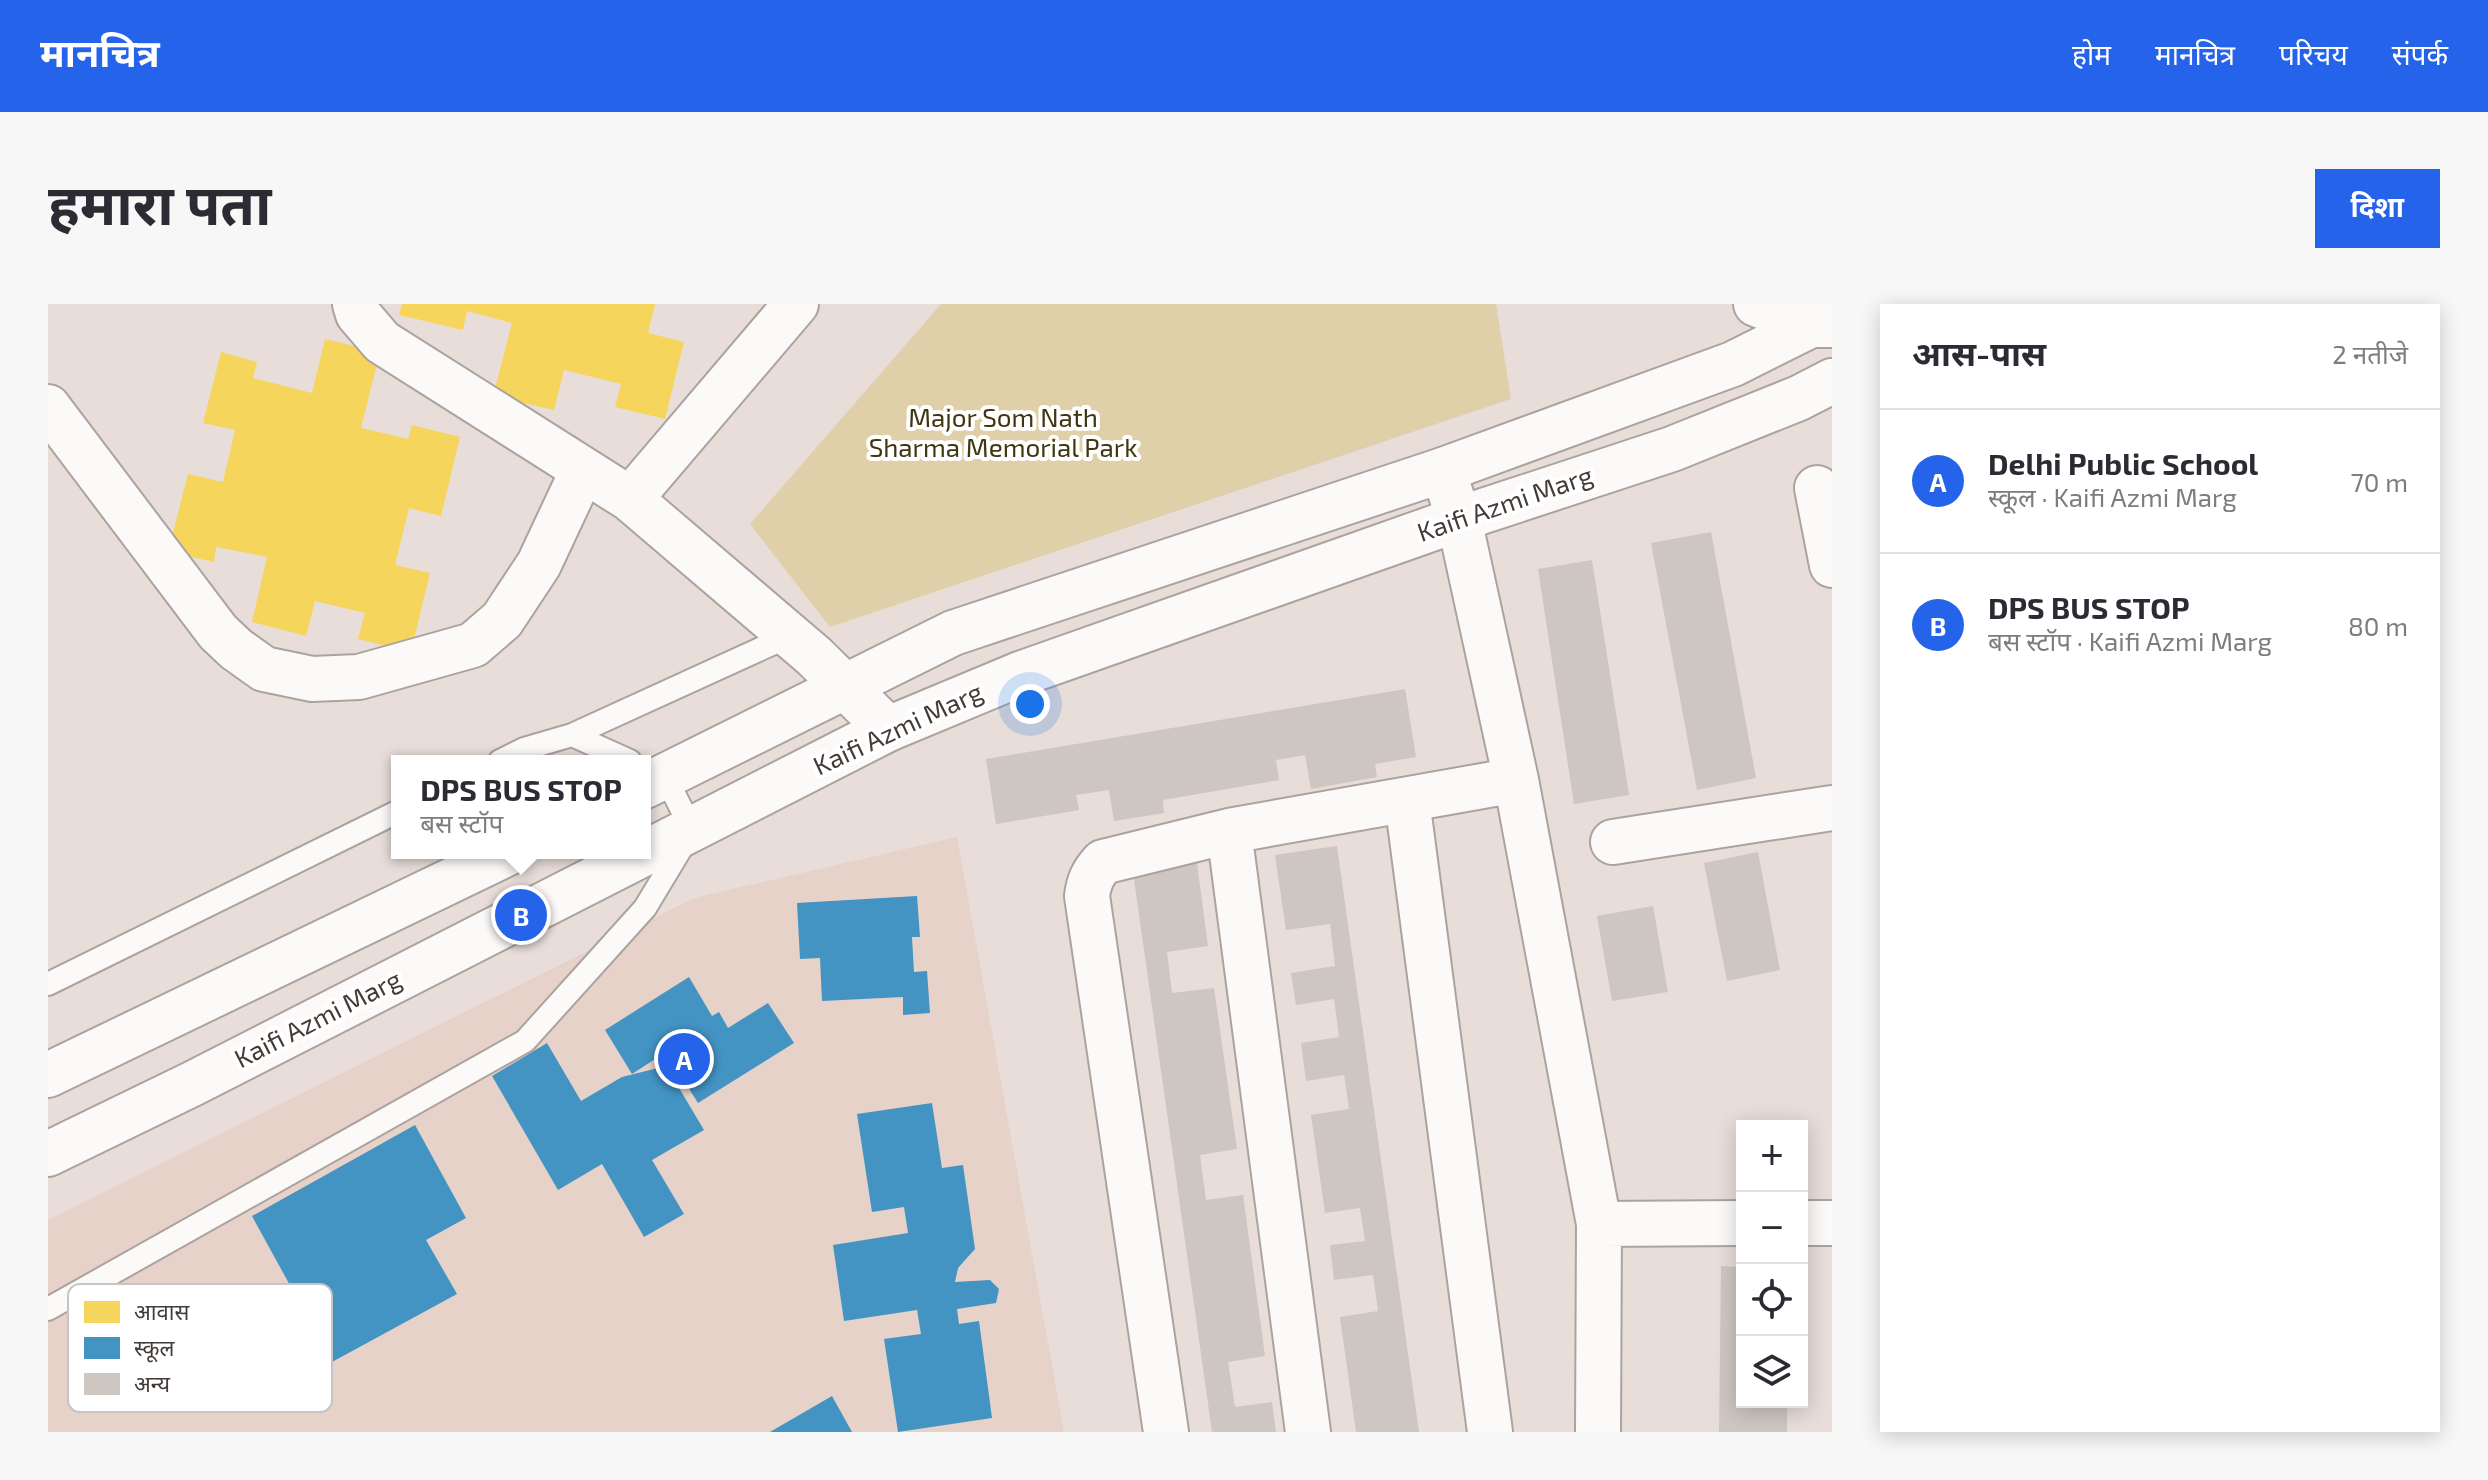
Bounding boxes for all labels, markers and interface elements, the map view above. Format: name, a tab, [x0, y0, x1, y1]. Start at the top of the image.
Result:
text: मानचित्र	[40, 29, 160, 75]
text: होम	[2072, 37, 2111, 71]
text: मानचित्र	[2155, 37, 2235, 71]
text: परिचय	[2279, 37, 2348, 71]
text: संपर्क	[2392, 37, 2448, 71]
text: हमारा पता	[48, 169, 272, 236]
button: दिशा	[2315, 169, 2440, 248]
text: आस-पास	[1912, 332, 2046, 373]
text: 2 नतीजे	[2332, 338, 2408, 369]
park label: Major Som Nath Sharma Memorial Park	[869, 401, 1137, 462]
text: Delhi Public School	[1988, 445, 2258, 481]
street label: Kaifi Azmi Marg	[1413, 458, 1596, 547]
text: A	[1930, 466, 1946, 497]
text: 70 m	[2350, 466, 2408, 497]
text: स्कूल · Kaifi Azmi Marg	[1988, 481, 2237, 512]
text: DPS BUS STOP	[1988, 589, 2189, 625]
text: B	[1930, 610, 1946, 641]
text: 80 m	[2348, 610, 2408, 641]
text: बस स्टॉप · Kaifi Azmi Marg	[1988, 625, 2272, 656]
street label: Kaifi Azmi Marg	[808, 675, 987, 780]
your location	[1010, 684, 1050, 724]
popup	[391, 755, 651, 859]
text: DPS BUS STOP	[420, 771, 622, 807]
text: बस स्टॉप	[420, 807, 503, 838]
pin: B	[495, 885, 547, 945]
street label: Kaifi Azmi Marg	[229, 962, 406, 1073]
pin: A	[658, 1029, 710, 1089]
map controls	[1736, 1120, 1808, 1408]
button: +	[1736, 1120, 1808, 1192]
button: −	[1736, 1192, 1808, 1264]
button: locate	[1736, 1264, 1808, 1336]
legend	[68, 1284, 332, 1412]
text: आवास	[134, 1298, 190, 1324]
text: स्कूल	[134, 1334, 175, 1363]
button: layers	[1736, 1336, 1808, 1408]
text: अन्य	[134, 1370, 171, 1396]

